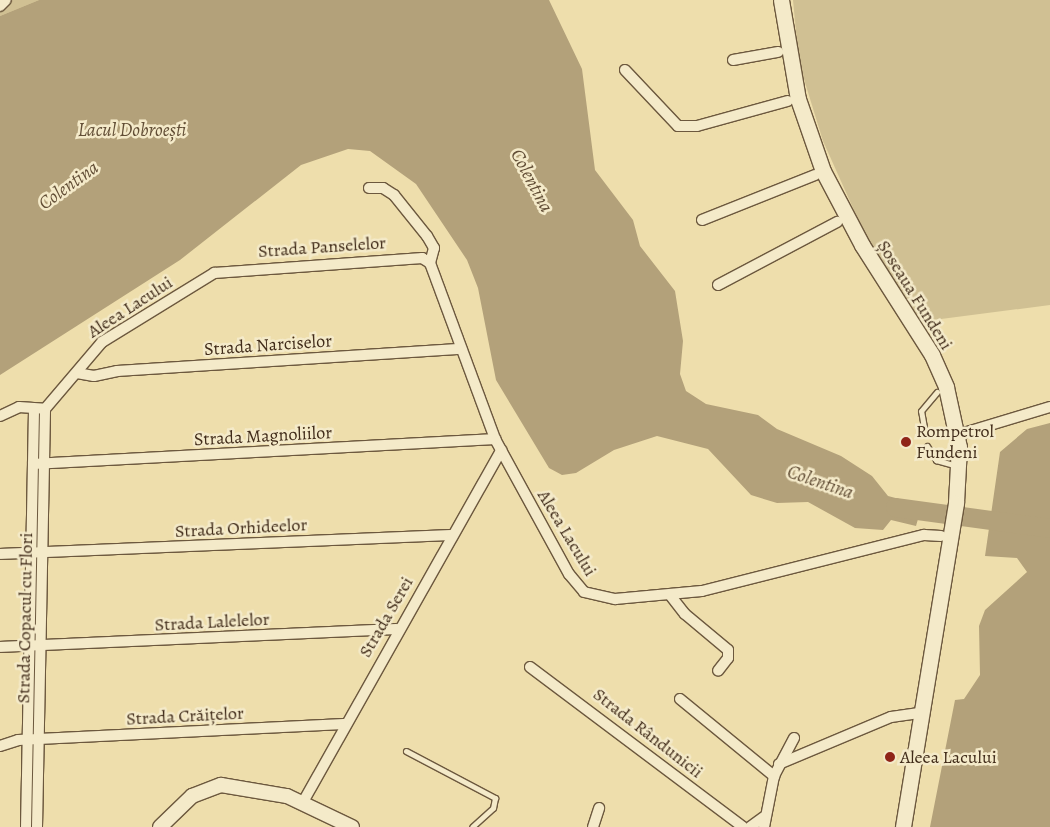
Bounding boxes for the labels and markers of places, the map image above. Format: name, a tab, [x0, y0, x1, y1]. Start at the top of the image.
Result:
place label: Rompetrol Fundeni	[916, 421, 994, 464]
marker: Rompetrol Fundeni	[900, 436, 912, 448]
place label: Aleea Lacului	[900, 746, 997, 768]
marker: Aleea Lacului	[884, 751, 896, 763]

